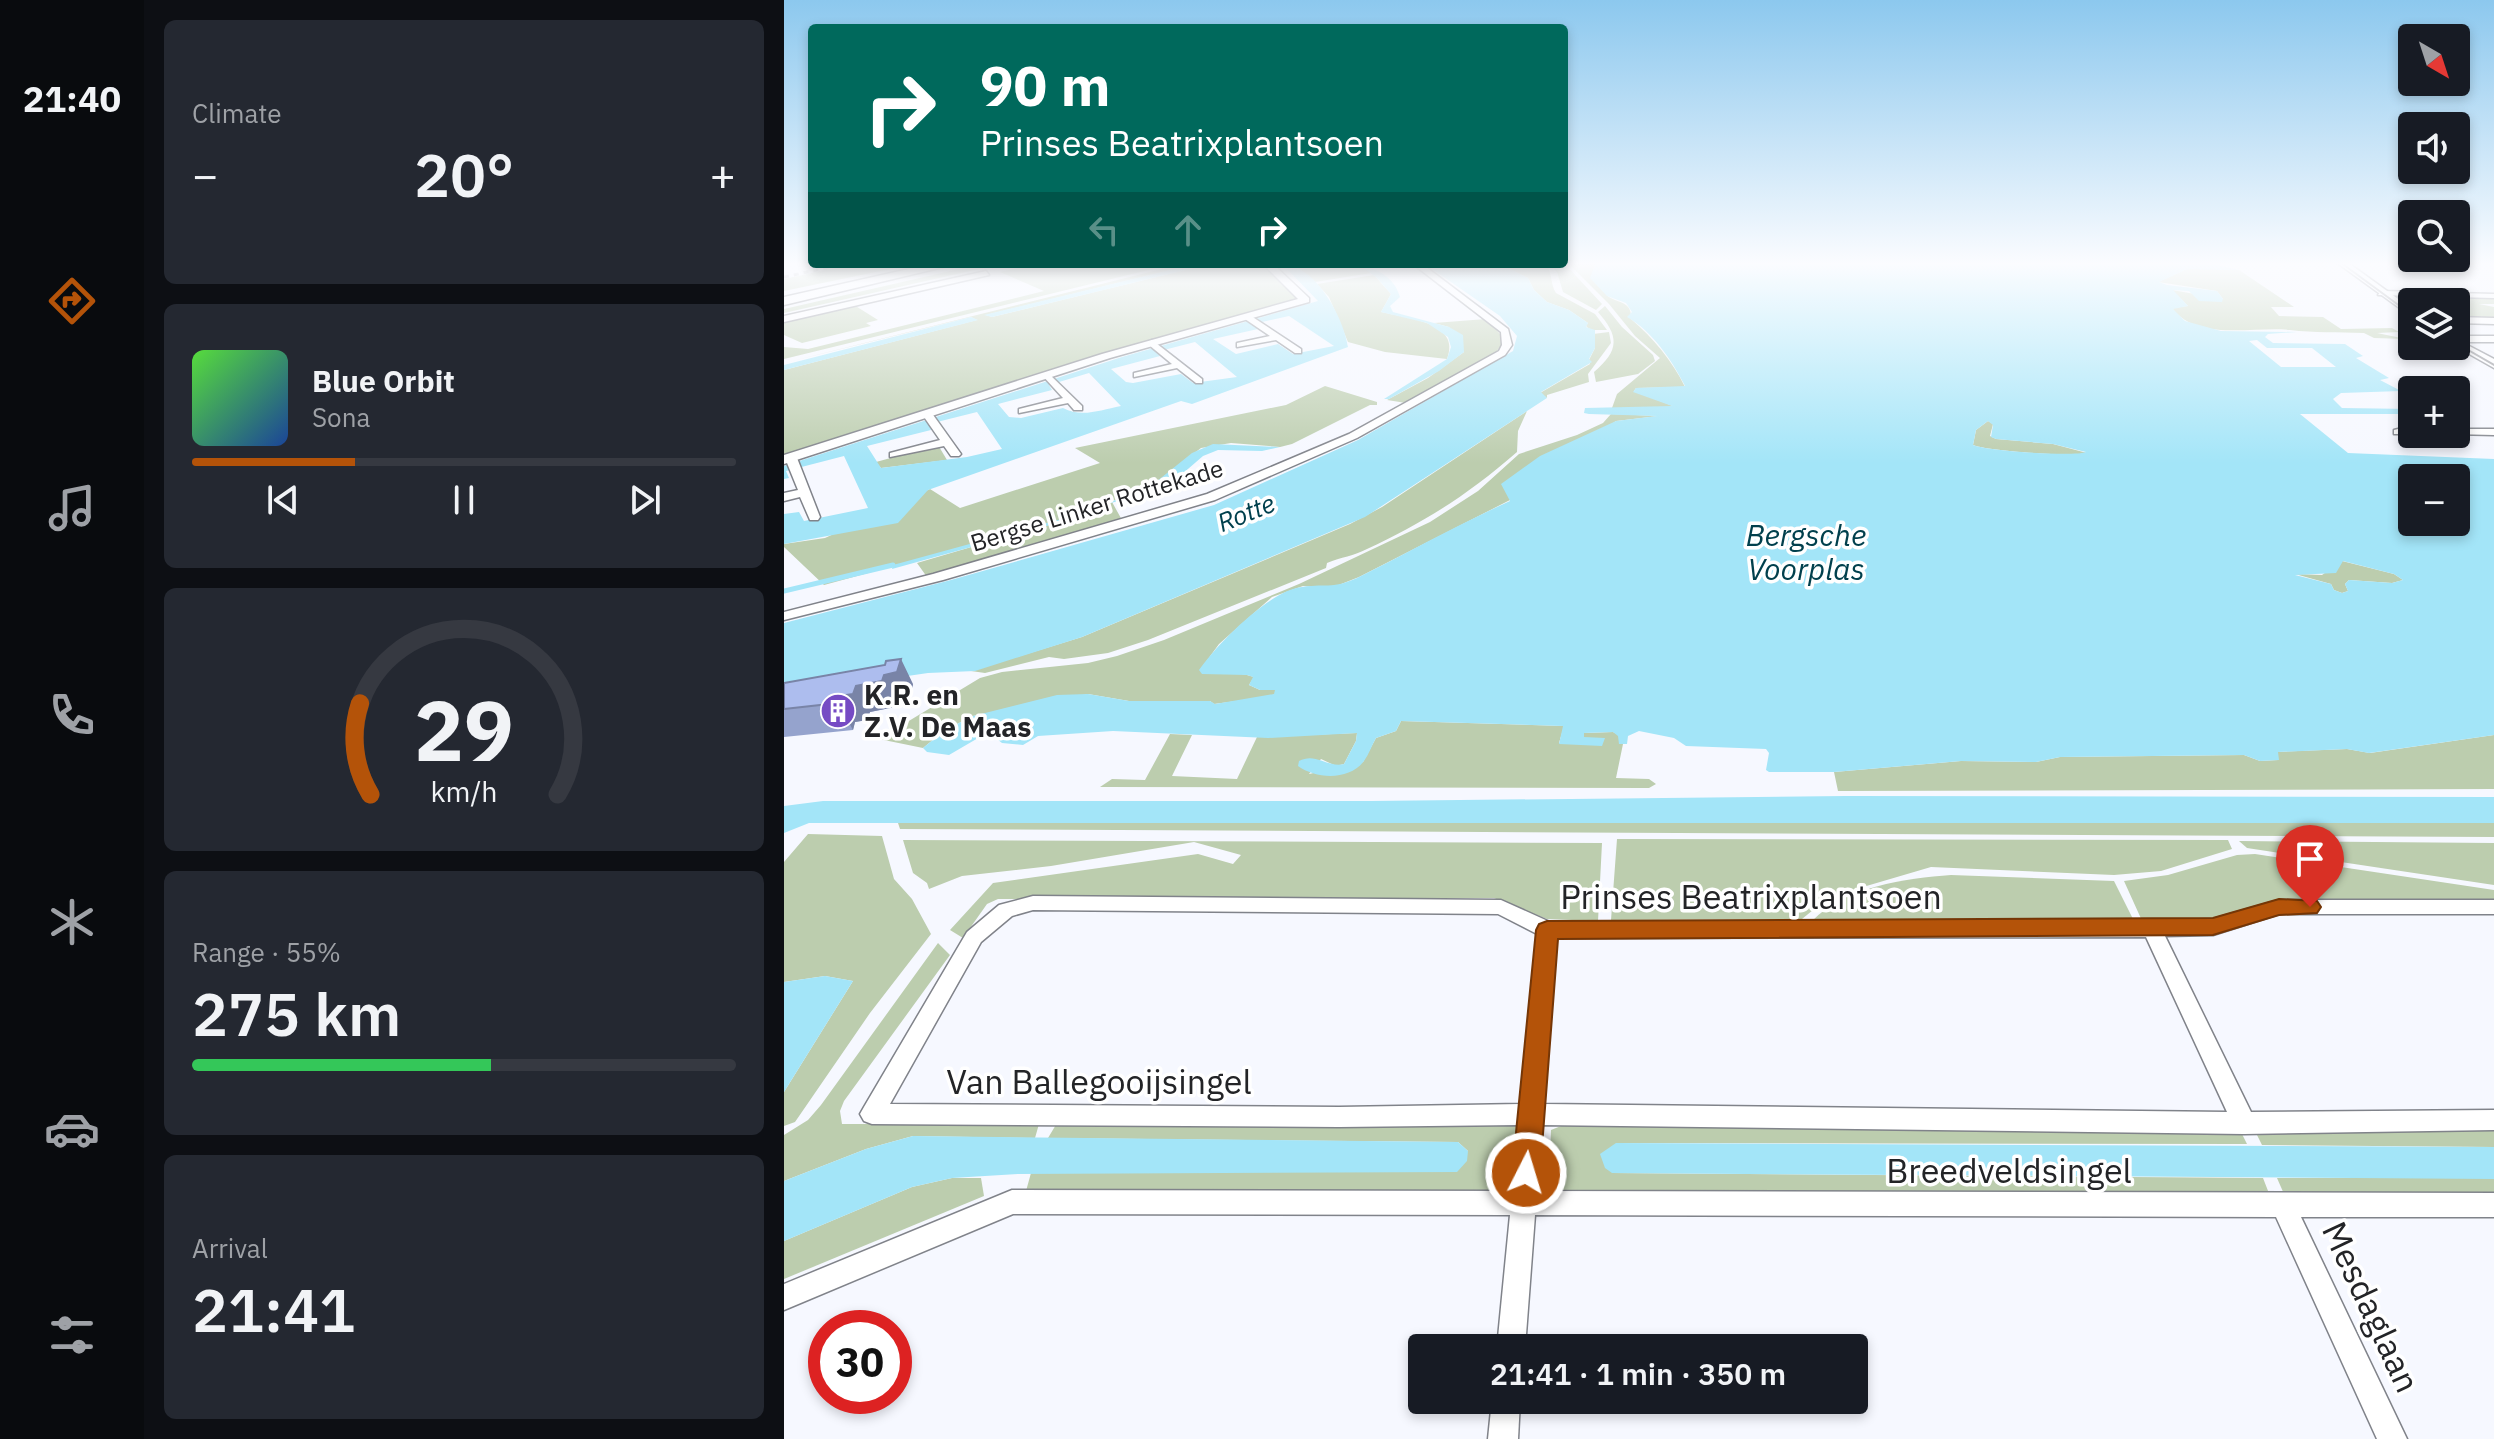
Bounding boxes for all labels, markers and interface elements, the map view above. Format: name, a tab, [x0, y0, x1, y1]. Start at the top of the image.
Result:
north arrow	[2398, 24, 2470, 96]
map controls	[2398, 24, 2470, 536]
text: 90 m	[980, 49, 1110, 121]
icon: right	[848, 56, 952, 160]
text: 21:40	[23, 75, 121, 122]
text: Climate	[192, 96, 282, 130]
button: sound	[2398, 112, 2470, 184]
text: Prinses Beatrixplantsoen	[980, 119, 1384, 166]
text: 20°	[414, 135, 514, 214]
text: −	[192, 146, 218, 203]
text: +	[710, 146, 736, 203]
button: search	[2398, 200, 2470, 272]
icon: left	[1082, 208, 1126, 252]
icon: ahead	[1166, 208, 1210, 252]
icon: right	[1250, 208, 1294, 252]
icon: directions	[44, 273, 100, 329]
button: layers	[2398, 288, 2470, 360]
text: Blue Orbit	[312, 361, 455, 400]
button: +	[2398, 376, 2470, 448]
text: Sona	[312, 400, 370, 434]
street label: Bergse Linker Rottekade	[967, 451, 1227, 559]
button: −	[2398, 464, 2470, 536]
icon: previous	[261, 478, 305, 522]
icon: pause	[442, 478, 486, 522]
icon: next	[623, 478, 667, 522]
icon: music	[44, 480, 100, 536]
water label: Rotte	[1212, 485, 1279, 539]
water label: Bergsche Voorplas	[1746, 515, 1866, 588]
text: 29	[414, 676, 514, 784]
place label: K.R. en Z.V. De Maas	[864, 676, 1031, 745]
icon: phone	[44, 687, 100, 743]
building icon: K.R. en Z.V. De Maas	[819, 692, 857, 730]
text: km/h	[430, 774, 498, 811]
pin	[2276, 825, 2344, 907]
icon: arrive	[2288, 837, 2332, 881]
street label: Prinses Beatrixplantsoen	[1560, 874, 1942, 918]
icon: climate	[44, 894, 100, 950]
text: Range · 55%	[192, 935, 341, 969]
text: 275 km	[192, 974, 401, 1053]
street label: Van Ballegooijsingel	[946, 1059, 1252, 1103]
icon: car	[44, 1101, 100, 1157]
position arrow	[1484, 1131, 1568, 1215]
street label: Breedveldsingel	[1886, 1148, 2132, 1192]
street label: Mesdaglaan	[2313, 1214, 2431, 1399]
text: Arrival	[192, 1231, 268, 1265]
text: 21:41	[192, 1270, 355, 1349]
icon: filters	[44, 1307, 100, 1363]
speed limit sign: 30	[808, 1310, 912, 1414]
text: 21:41 · 1 min · 350 m	[1490, 1354, 1786, 1393]

